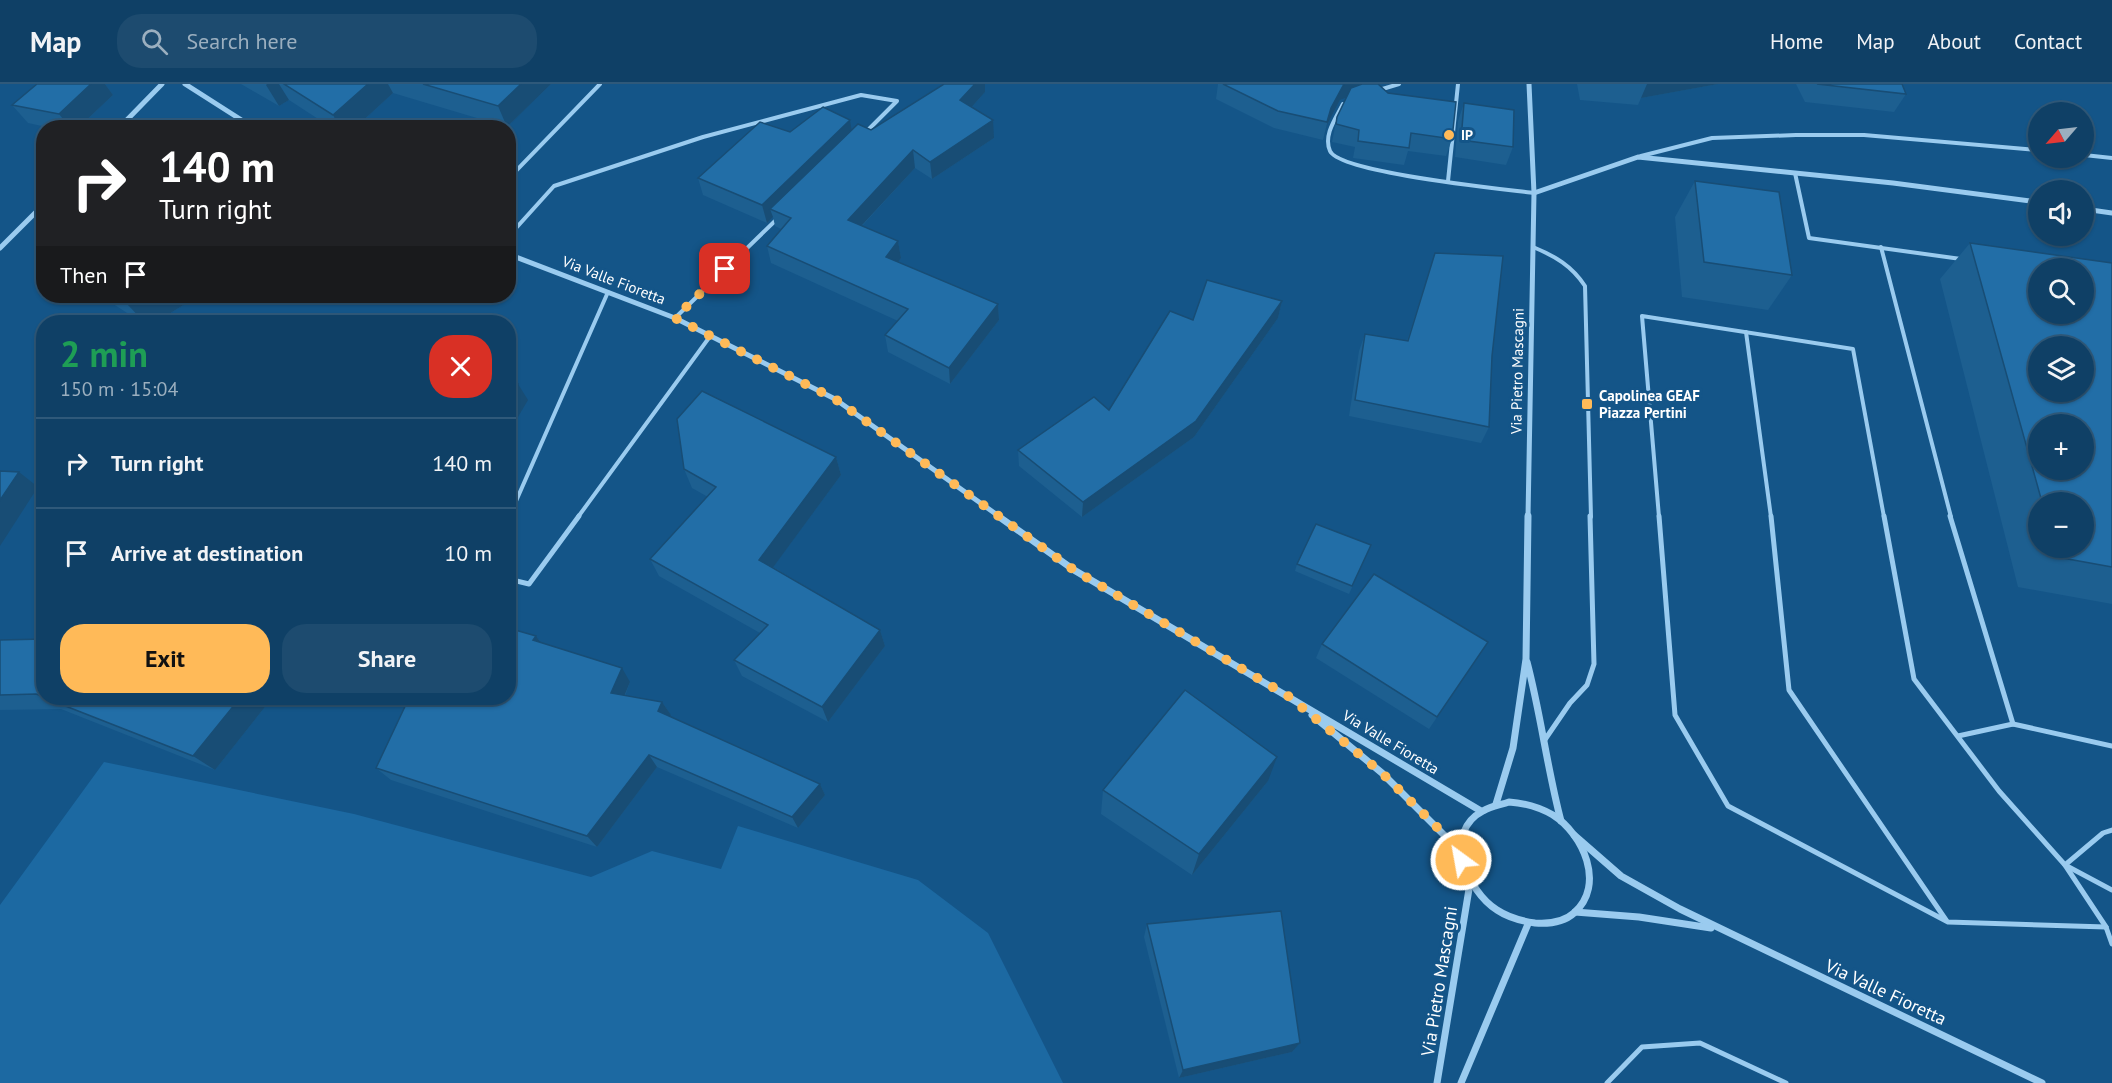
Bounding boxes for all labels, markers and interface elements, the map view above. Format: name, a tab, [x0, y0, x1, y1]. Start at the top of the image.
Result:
search box	[117, 14, 537, 68]
text: Map	[30, 23, 81, 60]
icon: search	[138, 25, 171, 58]
text: Search here	[186, 27, 297, 55]
text: Home	[1770, 28, 1823, 55]
text: Map	[1856, 28, 1895, 55]
text: About	[1928, 28, 1981, 55]
text: Contact	[2014, 28, 2082, 55]
north arrow	[2028, 102, 2094, 168]
map controls	[2028, 102, 2094, 558]
place label: IP	[1461, 126, 1473, 144]
marker: IP	[1442, 128, 1456, 142]
text: 140 m	[159, 139, 275, 194]
icon: right	[60, 144, 138, 222]
button: sound	[2028, 180, 2094, 246]
text: Turn right	[159, 192, 272, 226]
pin	[699, 243, 750, 294]
street label: Via Valle Fioretta	[559, 251, 668, 308]
icon: arrive	[708, 252, 741, 285]
icon: arrive	[119, 258, 152, 291]
button: search	[2028, 258, 2094, 324]
text: Then	[60, 261, 107, 289]
street label: Via Pietro Mascagni	[1506, 308, 1528, 435]
text: 2 min	[60, 330, 148, 377]
button: close	[429, 335, 492, 398]
button: layers	[2028, 336, 2094, 402]
text: 150 m · 15:04	[60, 376, 178, 402]
place label: Capolinea GEAF Piazza Pertini	[1599, 386, 1700, 422]
marker: Capolinea GEAF Piazza Pertini	[1580, 397, 1594, 411]
button: +	[2028, 414, 2094, 480]
icon: right	[60, 447, 93, 480]
text: Turn right	[111, 449, 203, 477]
text: 140 m	[432, 449, 492, 477]
button: −	[2028, 492, 2094, 558]
icon: arrive	[60, 537, 93, 570]
text: Arrive at destination	[111, 539, 303, 567]
text: 10 m	[444, 539, 492, 567]
button: Exit	[60, 624, 270, 693]
button: Share	[282, 624, 492, 693]
street label: Via Valle Fioretta	[1338, 705, 1443, 778]
position arrow	[1429, 828, 1493, 892]
street label: Via Pietro Mascagni	[1416, 904, 1462, 1059]
street label: Via Valle Fioretta	[1821, 953, 1950, 1030]

